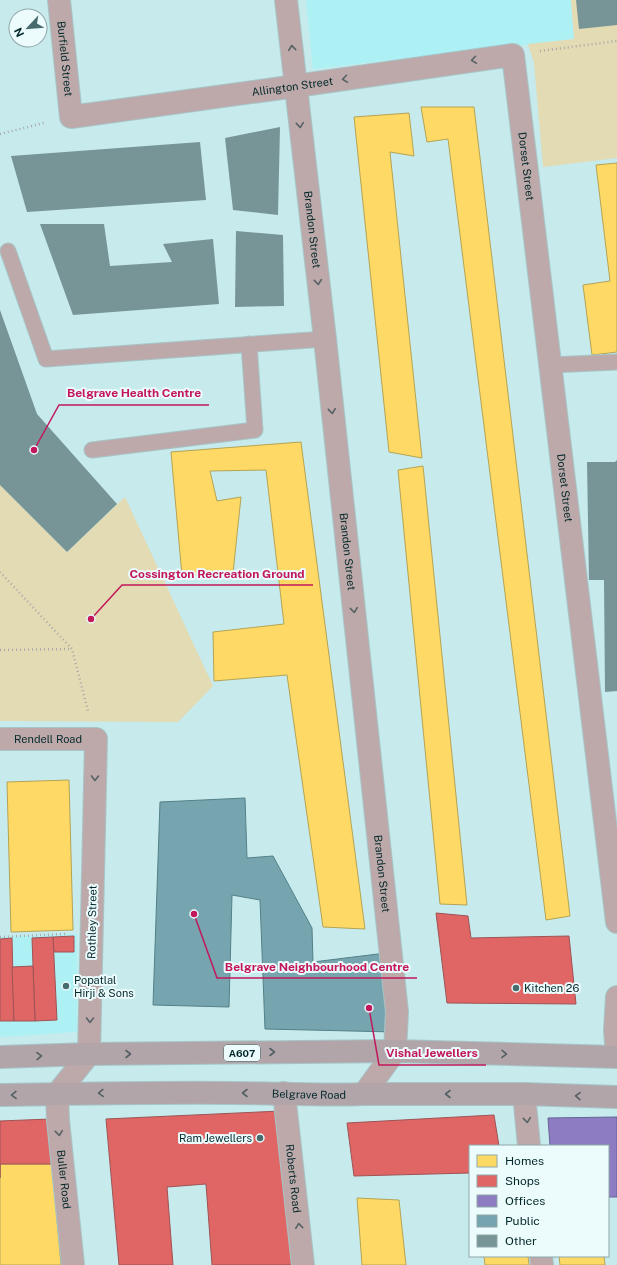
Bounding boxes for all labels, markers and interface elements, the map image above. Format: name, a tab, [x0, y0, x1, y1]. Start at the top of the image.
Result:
north arrow	[8, 8, 48, 48]
street label: Burfield Street	[55, 20, 75, 97]
text: N	[12, 26, 26, 39]
one-way arrow	[287, 45, 296, 51]
one-way arrow	[471, 55, 477, 64]
one-way arrow	[342, 74, 348, 83]
street label: Allington Street	[251, 75, 334, 98]
one-way arrow	[296, 122, 305, 128]
street label: Dorset Street	[516, 131, 536, 201]
street label: Brandon Street	[302, 190, 323, 269]
one-way arrow	[313, 279, 322, 285]
callout: Belgrave Health Centre	[59, 381, 209, 405]
text: Belgrave Health Centre	[67, 386, 201, 400]
one-way arrow	[328, 408, 337, 414]
street label: Dorset Street	[555, 453, 575, 523]
street label: Brandon Street	[338, 512, 358, 591]
callout: Cossington Recreation Ground	[122, 561, 313, 585]
text: Cossington Recreation Ground	[129, 567, 305, 581]
one-way arrow	[349, 607, 358, 613]
street label: Rendell Road	[14, 733, 82, 745]
one-way arrow	[91, 775, 99, 781]
street label: Brandon Street	[372, 834, 392, 913]
street label: Rothley Street	[85, 885, 99, 959]
callout: Belgrave Neighbourhood Centre	[217, 954, 417, 978]
text: Belgrave Neighbourhood Centre	[225, 960, 409, 974]
place label: Popatlal Hirji & Sons	[74, 974, 134, 999]
marker: Popatlal Hirji & Sons	[61, 981, 71, 991]
place label: Kitchen 26	[524, 982, 579, 994]
marker: Kitchen 26	[511, 983, 521, 993]
one-way arrow	[86, 1017, 94, 1023]
callout: Vishal Jewellers	[379, 1041, 486, 1065]
road number: A607	[224, 1045, 260, 1061]
text: Vishal Jewellers	[386, 1046, 478, 1060]
one-way arrow	[269, 1048, 275, 1056]
one-way arrow	[125, 1050, 131, 1058]
one-way arrow	[501, 1050, 507, 1058]
one-way arrow	[36, 1051, 42, 1060]
street label: Belgrave Road	[272, 1088, 346, 1101]
one-way arrow	[98, 1089, 104, 1097]
one-way arrow	[242, 1089, 248, 1097]
one-way arrow	[445, 1089, 451, 1098]
one-way arrow	[11, 1091, 17, 1099]
one-way arrow	[575, 1092, 581, 1100]
one-way arrow	[522, 1117, 531, 1123]
one-way arrow	[55, 1130, 64, 1136]
place label: Ram Jewellers	[179, 1132, 252, 1144]
marker: Ram Jewellers	[255, 1133, 265, 1143]
street label: Roberts Road	[284, 1144, 303, 1213]
legend	[469, 1145, 609, 1257]
street label: Buller Road	[55, 1149, 73, 1210]
text: Homes	[505, 1154, 544, 1168]
text: Shops	[505, 1174, 540, 1188]
text: Offices	[505, 1194, 545, 1208]
text: Public	[505, 1214, 540, 1228]
one-way arrow	[294, 1223, 303, 1229]
text: Other	[505, 1234, 537, 1248]

